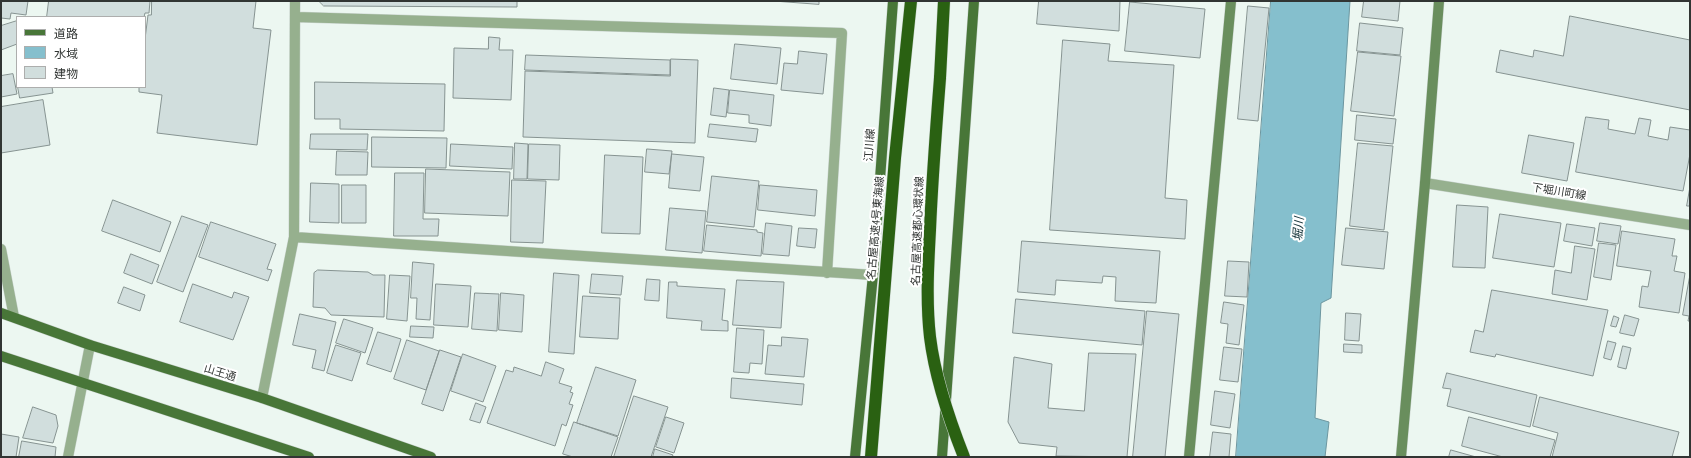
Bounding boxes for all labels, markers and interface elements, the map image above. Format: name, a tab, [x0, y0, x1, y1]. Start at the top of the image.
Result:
legend	[16, 16, 146, 88]
text: 道路	[54, 26, 78, 41]
text: 水域	[54, 46, 78, 61]
text: 建物	[54, 66, 78, 81]
street label: 江川線	[862, 128, 878, 162]
street label: 名古屋高速4号東海線	[865, 176, 887, 280]
street label: 名古屋高速都心環状線	[909, 176, 927, 286]
street label: 下堀川町線	[1531, 181, 1587, 203]
water label: 堀川	[1291, 217, 1307, 241]
street label: 山王通	[202, 362, 238, 384]

